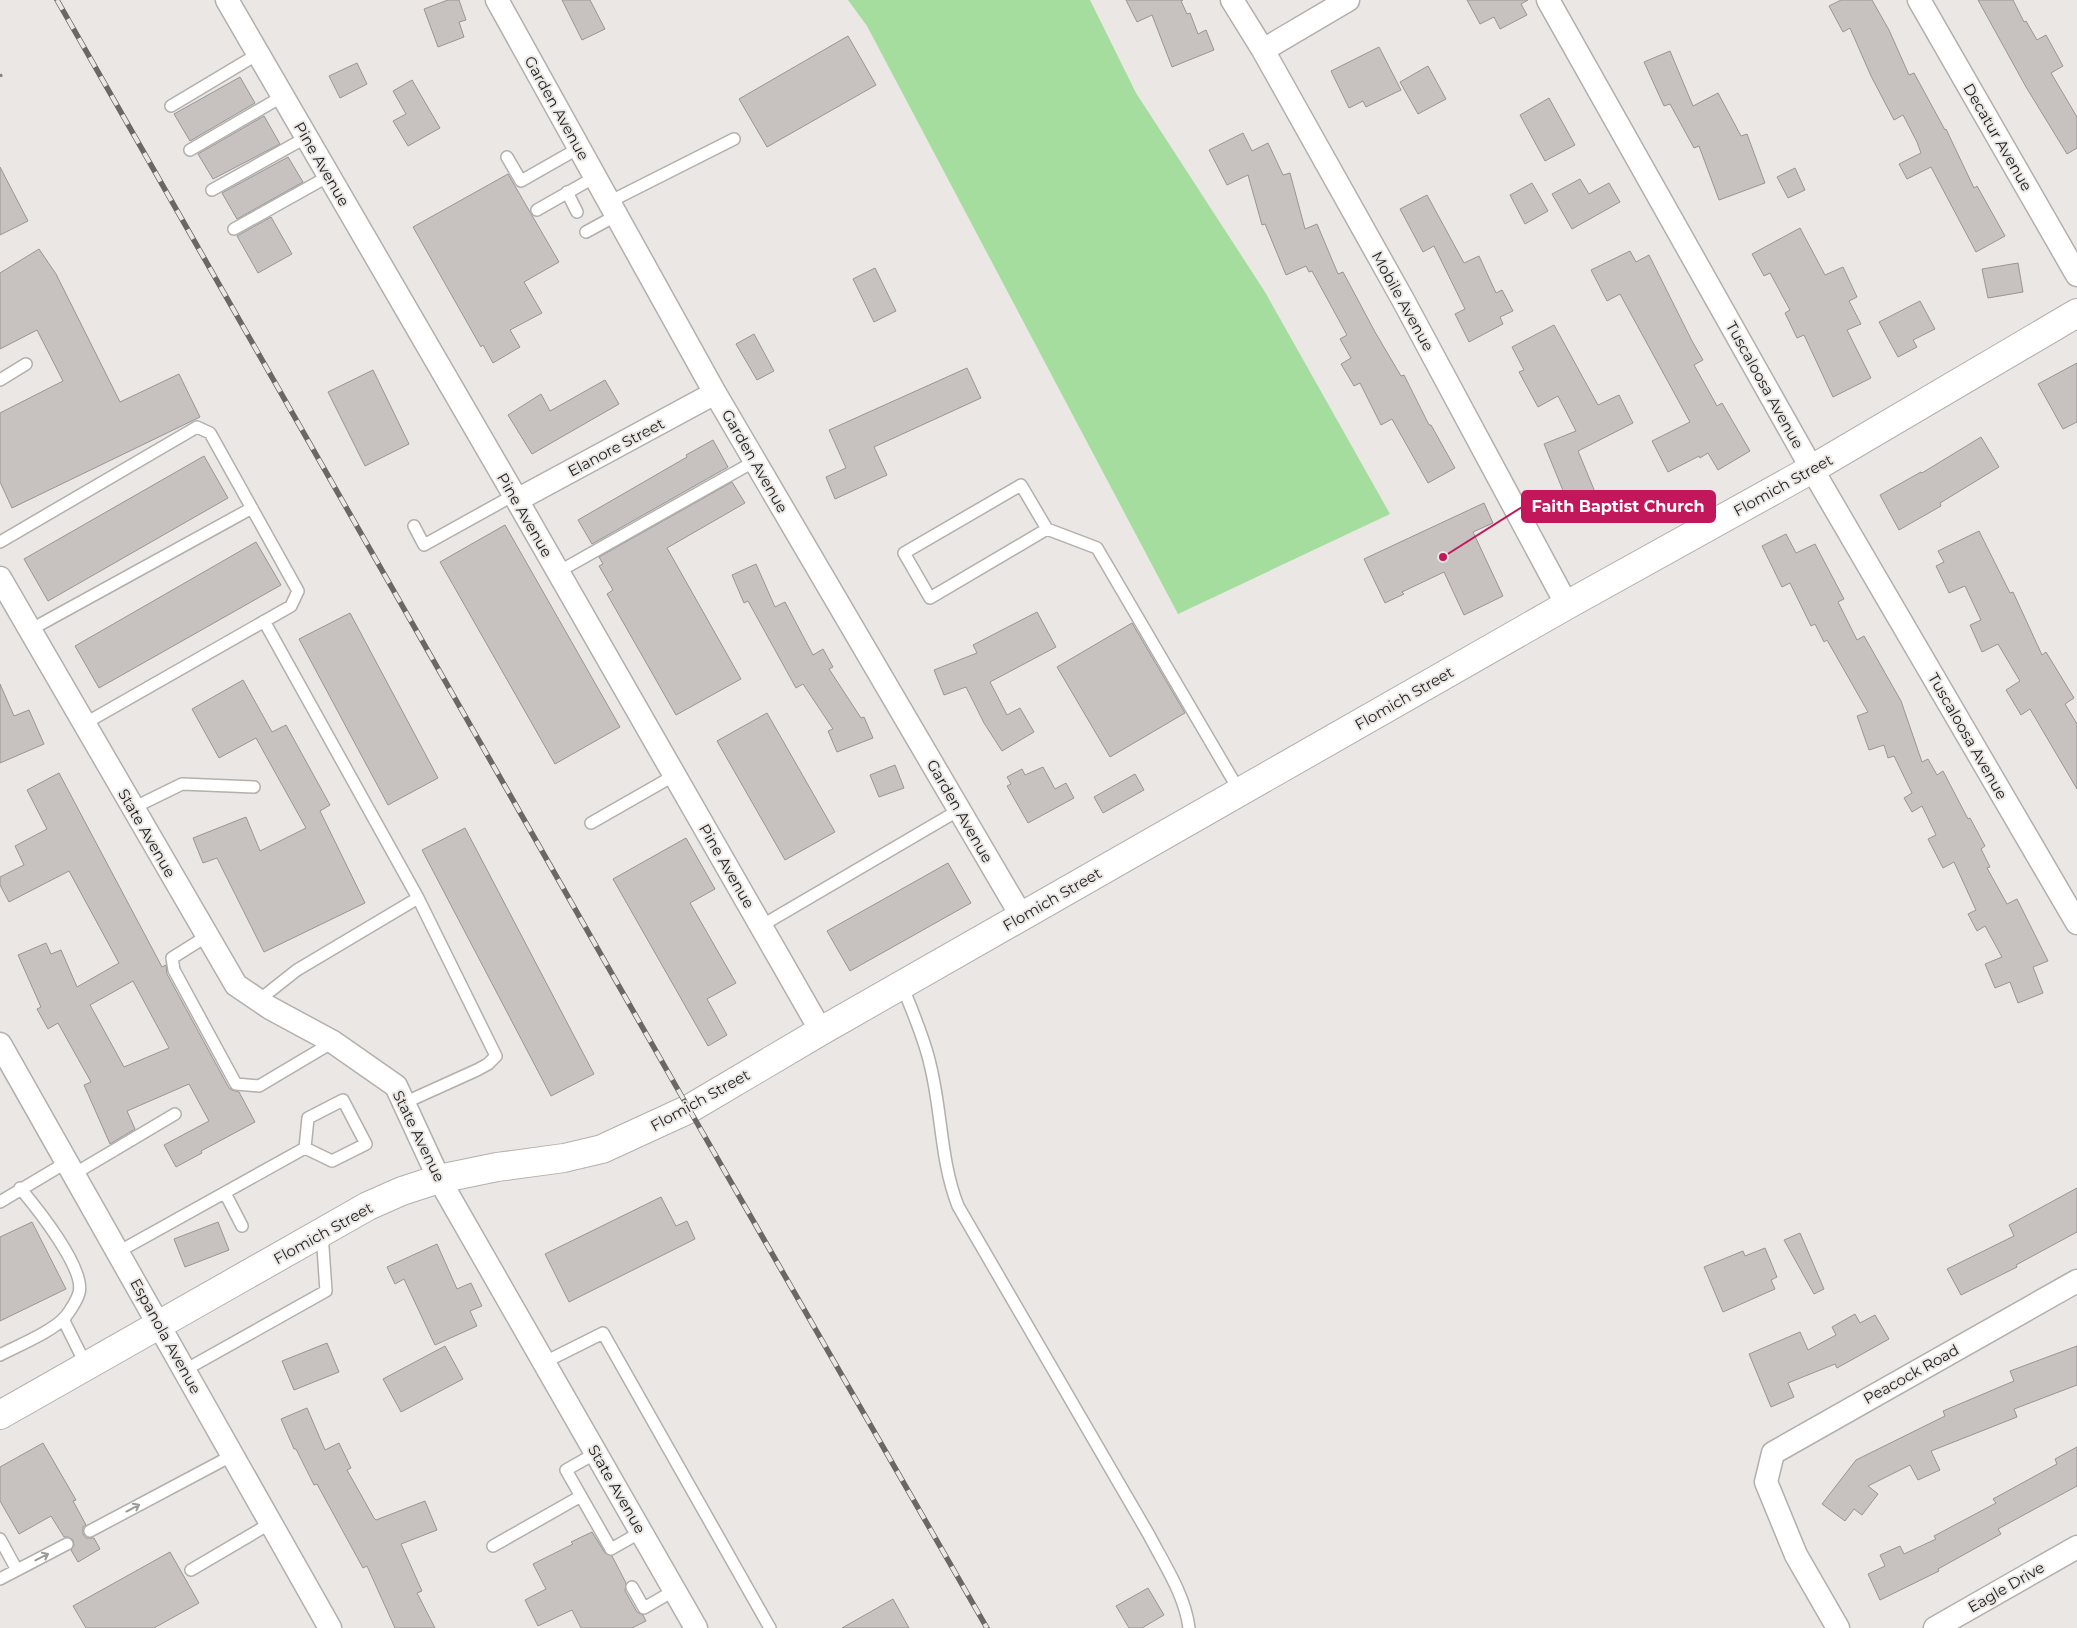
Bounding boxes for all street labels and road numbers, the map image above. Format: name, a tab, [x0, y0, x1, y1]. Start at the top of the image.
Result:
street label: Garden Avenue	[521, 53, 593, 163]
street label: Decatur Avenue	[1959, 80, 2037, 194]
street label: Pine Avenue	[290, 118, 354, 210]
street label: Mobile Avenue	[1368, 248, 1438, 354]
street label: Tuscaloosa Avenue	[1722, 318, 1808, 452]
street label: Garden Avenue	[718, 406, 792, 516]
street label: Elanore Street	[564, 414, 668, 480]
street label: Flomich Street	[1730, 450, 1836, 520]
street label: Pine Avenue	[493, 469, 557, 561]
street label: Flomich Street	[1351, 662, 1457, 734]
street label: Tuscaloosa Avenue	[1924, 669, 2012, 803]
street label: Garden Avenue	[923, 756, 997, 866]
street label: State Avenue	[114, 785, 180, 881]
street label: Pine Avenue	[695, 820, 759, 912]
street label: Flomich Street	[999, 863, 1105, 935]
street label: Flomich Street	[647, 1065, 753, 1135]
street label: State Avenue	[389, 1087, 449, 1185]
street label: Flomich Street	[270, 1198, 376, 1268]
street label: Espanola Avenue	[126, 1275, 206, 1397]
street label: Peacock Road	[1860, 1340, 1962, 1408]
street label: State Avenue	[584, 1441, 650, 1537]
street label: Eagle Drive	[1964, 1557, 2048, 1617]

